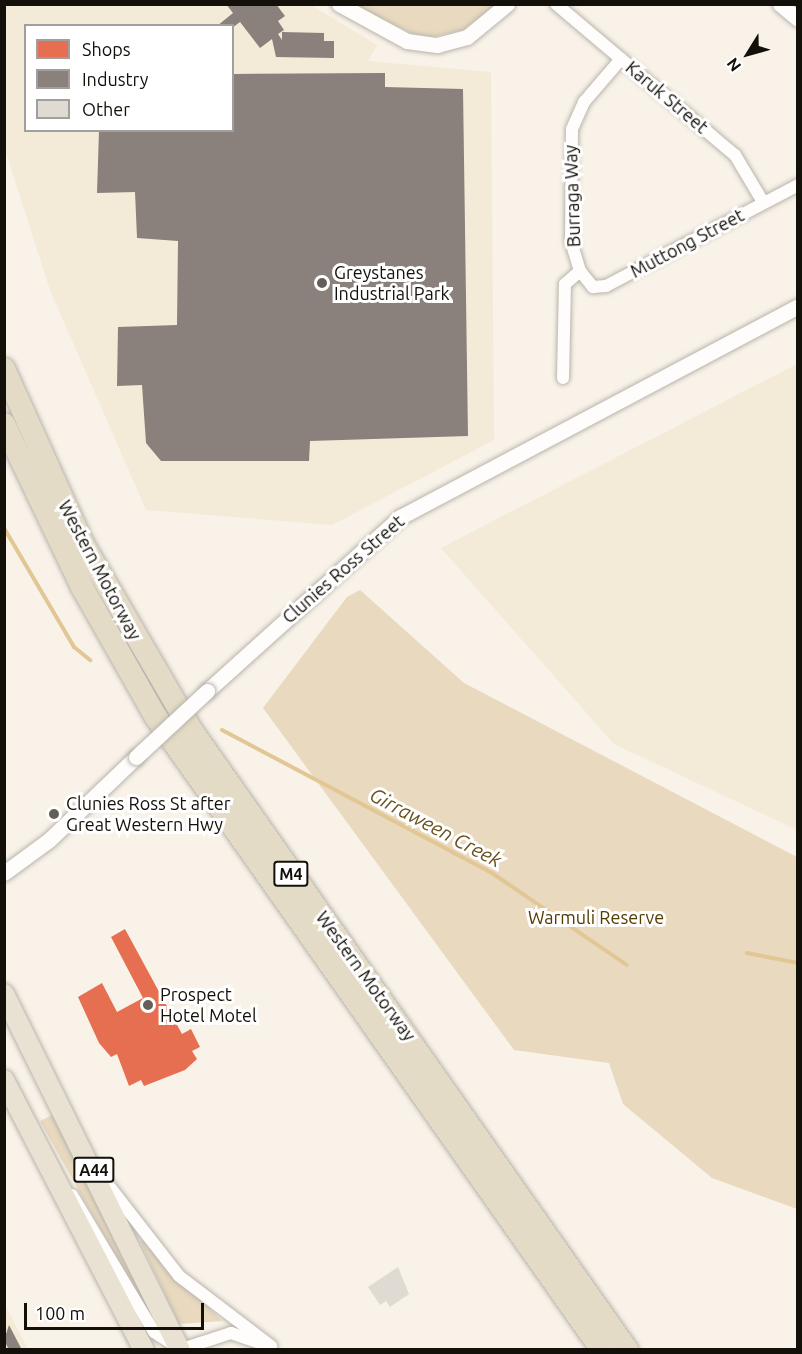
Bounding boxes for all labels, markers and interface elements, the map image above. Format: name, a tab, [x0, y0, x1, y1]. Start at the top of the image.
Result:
legend	[24, 24, 234, 132]
north arrow	[718, 24, 778, 84]
text: Shops	[82, 39, 131, 59]
text: N	[723, 55, 744, 75]
street label: Karuk Street	[621, 56, 713, 138]
text: Industry	[82, 69, 148, 89]
text: Other	[82, 99, 130, 119]
street label: Burraga Way	[559, 144, 585, 248]
street label: Muttong Street	[626, 204, 748, 282]
place label: Greystanes Industrial Park	[334, 262, 450, 304]
marker: Greystanes Industrial Park	[315, 276, 329, 290]
street label: Western Motorway	[54, 496, 146, 644]
street label: Clunies Ross Street	[278, 510, 408, 628]
water label: Girraween Creek	[366, 782, 506, 872]
place label: Clunies Ross St after Great Western Hwy	[66, 793, 231, 836]
marker: Clunies Ross St after Great Western Hwy	[47, 807, 61, 821]
road number: M4	[273, 861, 309, 887]
park label: Warmuli Reserve	[528, 906, 664, 928]
street label: Western Motorway	[312, 907, 420, 1045]
place label: Prospect Hotel Motel	[160, 984, 257, 1026]
marker: Prospect Hotel Motel	[141, 998, 155, 1012]
road number: A44	[73, 1157, 115, 1183]
scale bar	[27, 1291, 207, 1329]
text: 100 m	[35, 1303, 85, 1323]

